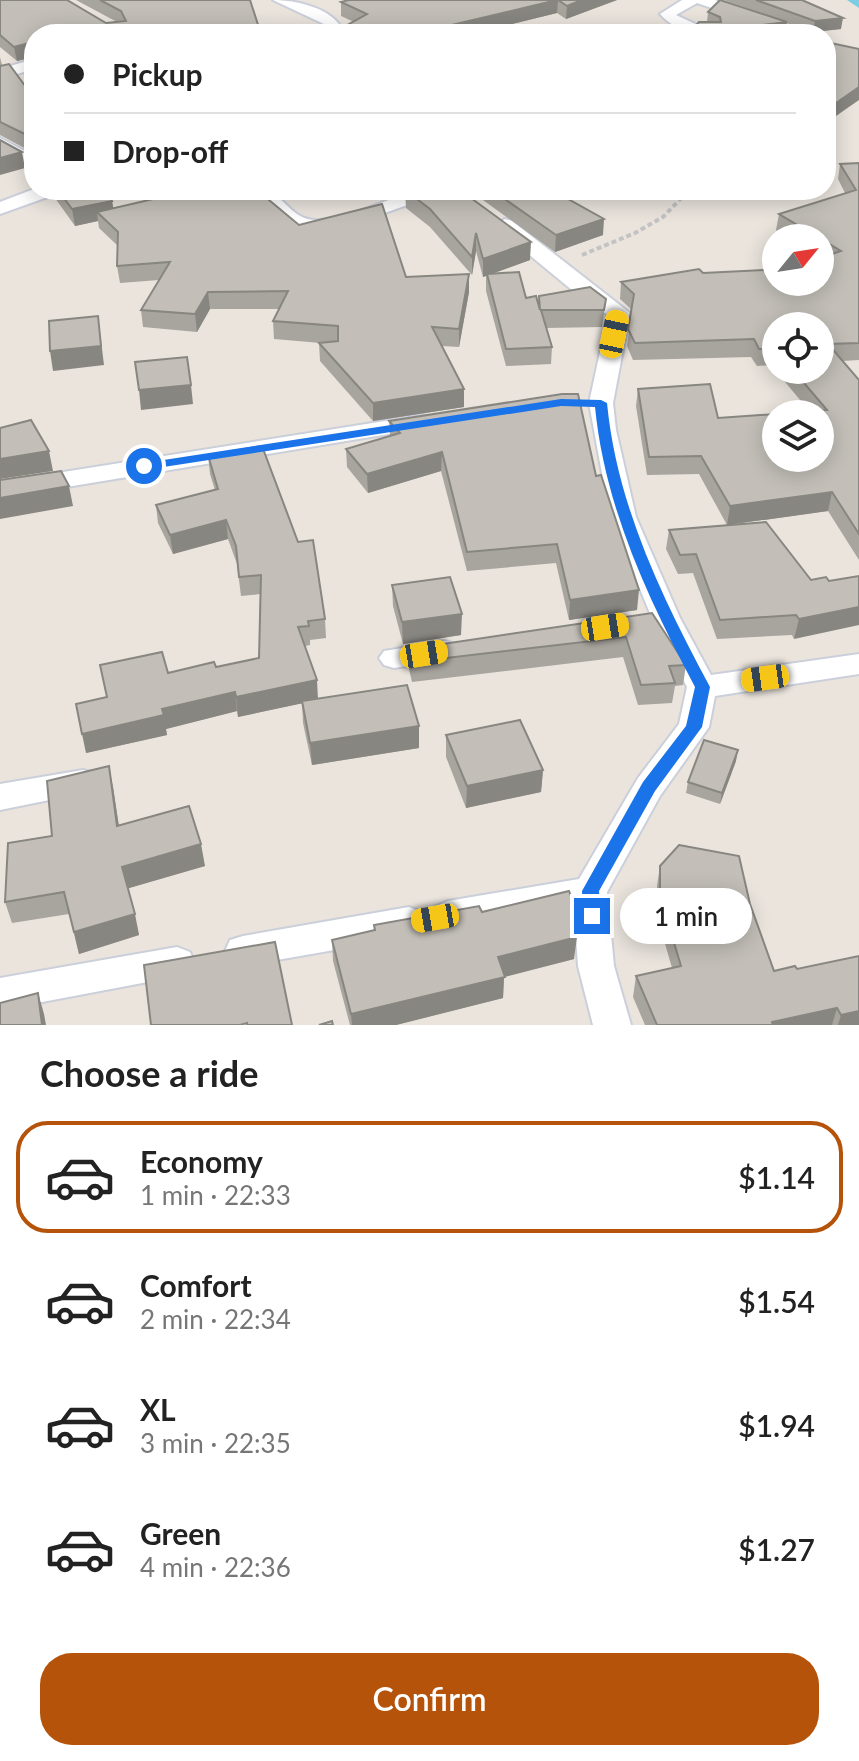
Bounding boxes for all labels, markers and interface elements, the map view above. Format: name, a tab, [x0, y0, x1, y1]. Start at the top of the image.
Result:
text: Pickup	[112, 56, 203, 92]
text: Drop-off	[112, 133, 228, 169]
north arrow	[762, 224, 834, 296]
map controls	[762, 224, 834, 472]
car	[597, 308, 631, 360]
button: locate	[762, 312, 834, 384]
button: layers	[762, 400, 834, 472]
route start	[126, 448, 162, 484]
car	[579, 611, 631, 643]
car	[398, 638, 450, 670]
car	[740, 663, 790, 693]
callout: 1 min	[620, 888, 752, 944]
route end	[574, 898, 610, 934]
text: 1 min	[654, 900, 718, 932]
car	[409, 902, 461, 934]
text: Choose a ride	[40, 1051, 259, 1095]
icon: car	[44, 1141, 116, 1213]
text: Economy	[140, 1143, 263, 1179]
text: $1.14	[738, 1159, 815, 1195]
text: 1 min · 22:33	[140, 1179, 291, 1211]
icon: car	[44, 1265, 116, 1337]
text: Comfort	[140, 1267, 252, 1303]
text: $1.54	[738, 1283, 815, 1319]
text: 2 min · 22:34	[140, 1303, 291, 1335]
icon: car	[44, 1389, 116, 1461]
text: XL	[140, 1391, 176, 1427]
text: $1.94	[738, 1407, 815, 1443]
text: 3 min · 22:35	[140, 1427, 291, 1459]
icon: car	[44, 1513, 116, 1585]
text: Green	[140, 1515, 221, 1551]
text: $1.27	[738, 1531, 815, 1567]
text: 4 min · 22:36	[140, 1551, 291, 1583]
button: Confirm	[40, 1653, 819, 1745]

